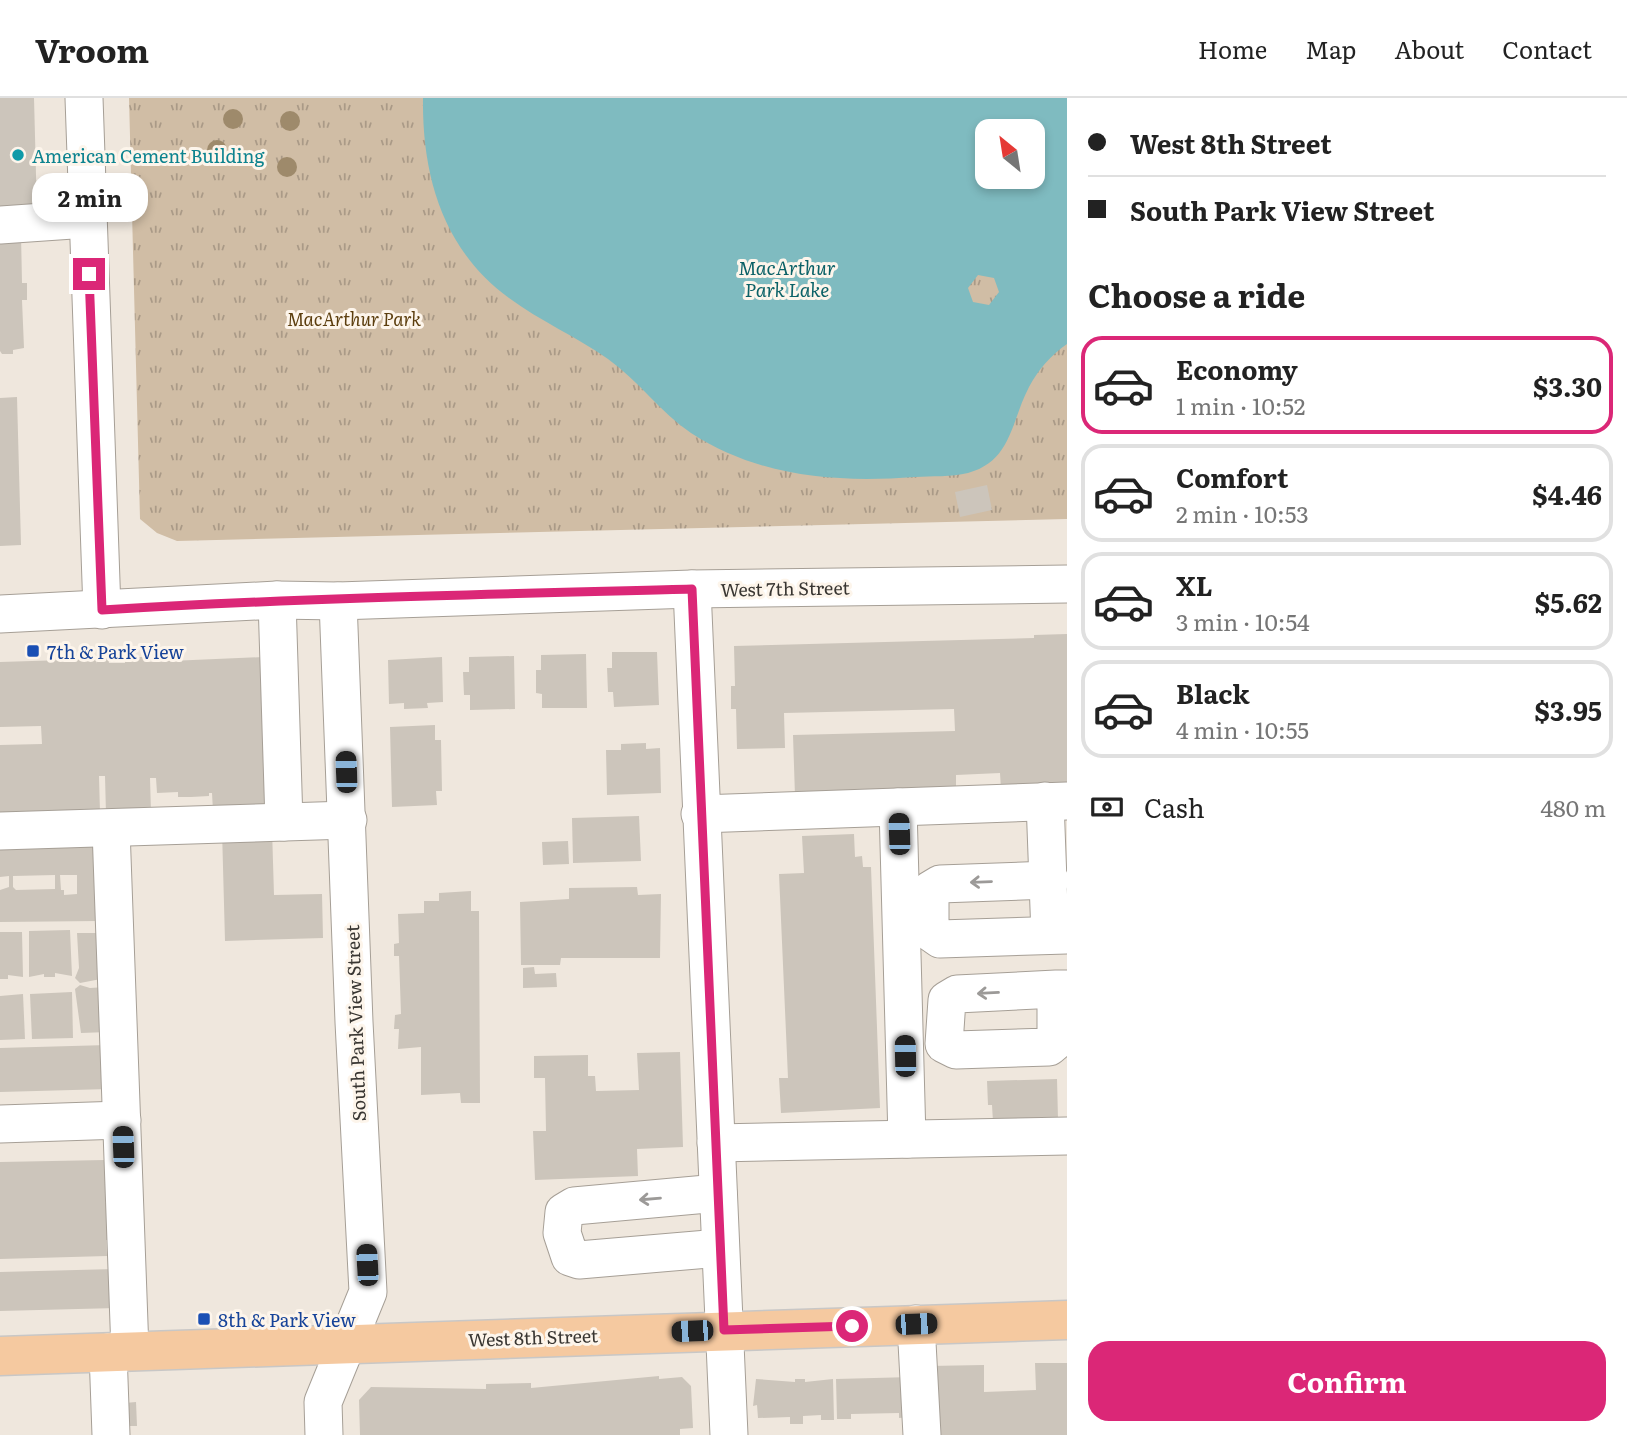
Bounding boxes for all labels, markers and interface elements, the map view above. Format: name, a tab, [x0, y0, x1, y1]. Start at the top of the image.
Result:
text: Vroom	[35, 24, 149, 73]
text: Home	[1198, 31, 1267, 66]
text: Map	[1305, 31, 1356, 66]
text: About	[1394, 31, 1464, 66]
text: Contact	[1502, 31, 1592, 66]
north arrow	[975, 119, 1045, 189]
map controls	[975, 119, 1045, 189]
text: West 8th Street	[1130, 123, 1332, 162]
place label: American Cement Building	[32, 142, 265, 169]
marker: American Cement Building	[10, 147, 26, 163]
callout: 2 min	[31, 172, 147, 222]
text: 2 min	[58, 180, 122, 214]
text: South Park View Street	[1130, 190, 1434, 229]
water label: MacArthur Park Lake	[738, 253, 836, 303]
route end	[73, 258, 105, 290]
text: Choose a ride	[1088, 270, 1305, 318]
park label: MacArthur Park	[287, 305, 421, 332]
text: Economy	[1176, 349, 1298, 388]
icon: car	[1092, 354, 1155, 417]
text: $3.30	[1533, 366, 1602, 405]
text: 1 min · 10:52	[1176, 388, 1305, 422]
text: Comfort	[1176, 457, 1288, 496]
icon: car	[1092, 462, 1155, 525]
text: $4.46	[1532, 474, 1602, 513]
text: 2 min · 10:53	[1176, 496, 1309, 530]
text: XL	[1176, 565, 1213, 604]
icon: car	[1092, 570, 1155, 633]
street label: West 7th Street	[720, 573, 851, 603]
text: $5.62	[1535, 582, 1602, 621]
text: 3 min · 10:54	[1176, 604, 1310, 638]
place label: 7th & Park View	[47, 638, 184, 665]
marker: 7th & Park View	[25, 643, 41, 659]
text: Black	[1176, 673, 1250, 712]
icon: car	[1092, 678, 1155, 741]
text: $3.95	[1535, 690, 1602, 729]
text: 4 min · 10:55	[1176, 712, 1309, 746]
car	[335, 751, 358, 793]
text: Cash	[1144, 787, 1205, 826]
icon: cash	[1088, 788, 1126, 826]
text: 480 m	[1540, 790, 1606, 824]
car	[888, 813, 911, 855]
one-way arrow	[970, 876, 993, 889]
street label: South Park View Street	[338, 923, 372, 1122]
one-way arrow	[977, 986, 1000, 999]
car	[895, 1035, 916, 1077]
car	[112, 1126, 135, 1168]
one-way arrow	[639, 1193, 662, 1206]
car	[356, 1243, 379, 1287]
place label: 8th & Park View	[218, 1306, 356, 1333]
route start	[836, 1310, 868, 1342]
marker: 8th & Park View	[196, 1311, 212, 1327]
car	[895, 1313, 938, 1335]
car	[671, 1320, 714, 1342]
street label: West 8th Street	[467, 1321, 599, 1353]
button: Confirm	[1088, 1341, 1606, 1421]

